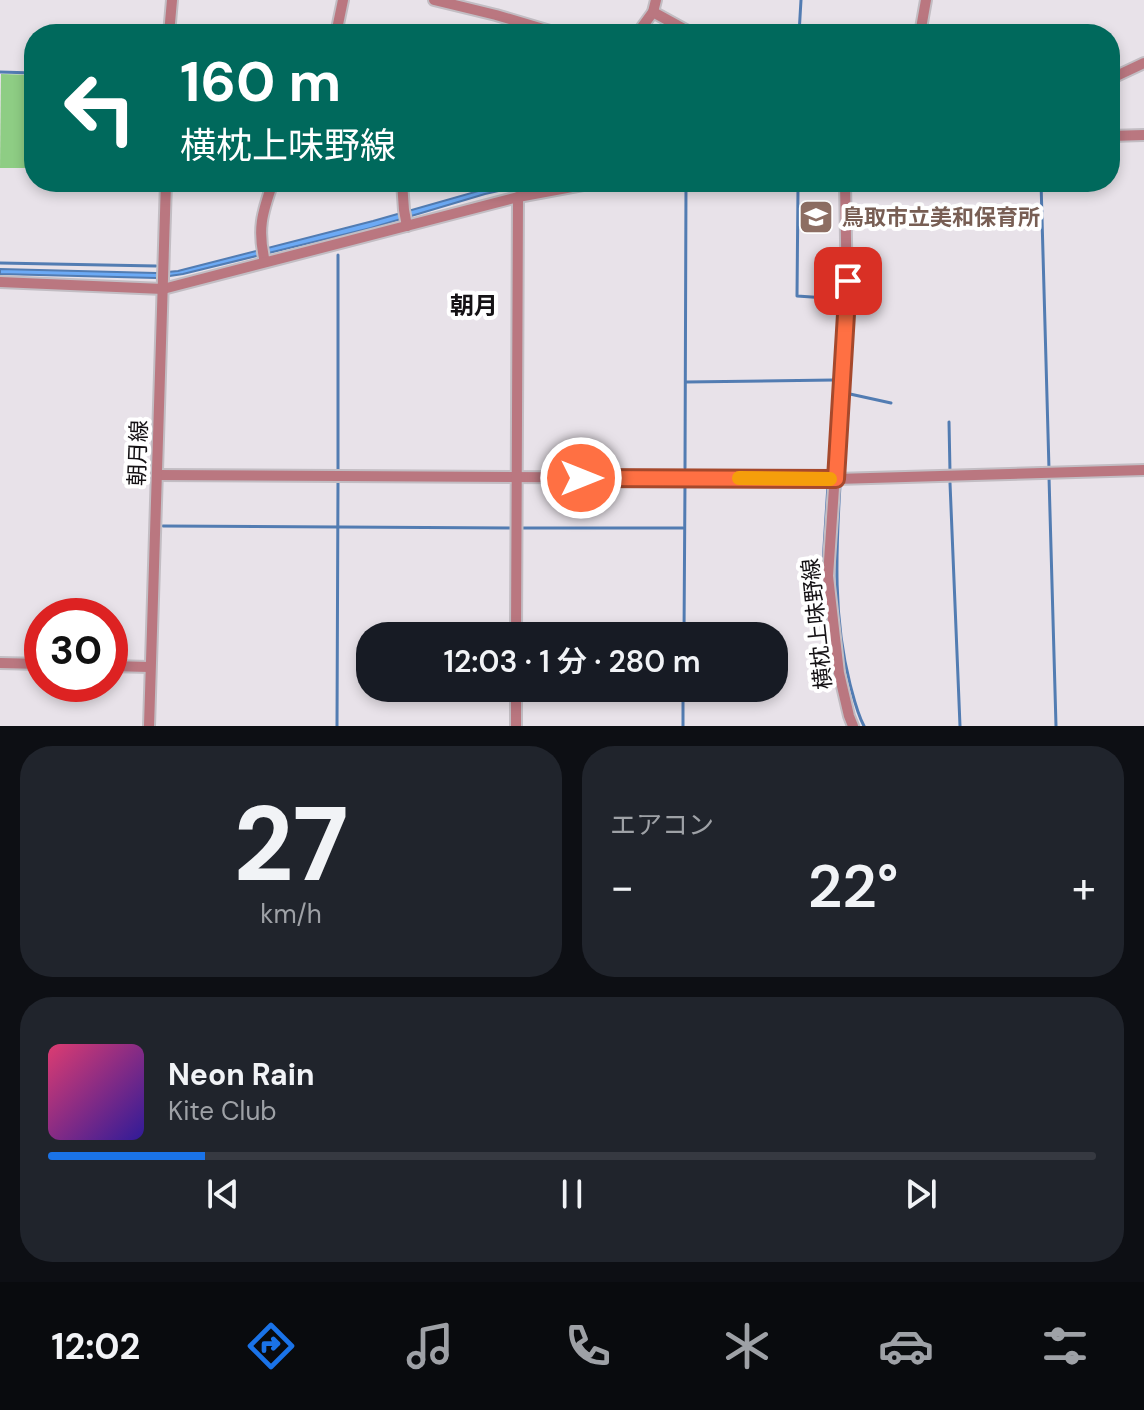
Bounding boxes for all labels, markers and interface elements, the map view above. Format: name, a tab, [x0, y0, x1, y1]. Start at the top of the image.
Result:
text: 160 m	[180, 45, 341, 118]
icon: left	[48, 56, 152, 160]
text: 横枕上味野線	[180, 122, 396, 169]
school or university icon: 鳥取市立美和保育所	[797, 198, 835, 236]
place label: 鳥取市立美和保育所	[842, 203, 1040, 232]
pin	[814, 247, 882, 315]
icon: arrive	[826, 259, 870, 303]
district label: 朝月	[450, 290, 498, 321]
street label: 朝月線	[122, 420, 154, 486]
position arrow	[539, 436, 623, 520]
street label: 横枕上味野線	[796, 557, 838, 691]
speed limit sign: 30	[24, 598, 128, 702]
text: 12:03 · 1 分 · 280 m	[444, 642, 700, 681]
text: 27	[233, 777, 349, 912]
text: エアコン	[610, 808, 714, 842]
text: 22°	[808, 847, 898, 926]
text: −	[610, 858, 634, 916]
text: +	[1072, 858, 1096, 916]
text: km/h	[260, 897, 322, 931]
text: Neon Rain	[168, 1055, 314, 1094]
text: Kite Club	[168, 1094, 277, 1128]
icon: previous	[201, 1172, 245, 1216]
icon: pause	[550, 1172, 594, 1216]
icon: next	[899, 1172, 943, 1216]
icon: directions	[243, 1318, 299, 1374]
icon: music	[402, 1318, 458, 1374]
icon: phone	[560, 1318, 616, 1374]
icon: climate	[719, 1318, 775, 1374]
icon: car	[878, 1318, 934, 1374]
icon: filters	[1037, 1318, 1093, 1374]
text: 12:02	[51, 1323, 140, 1370]

